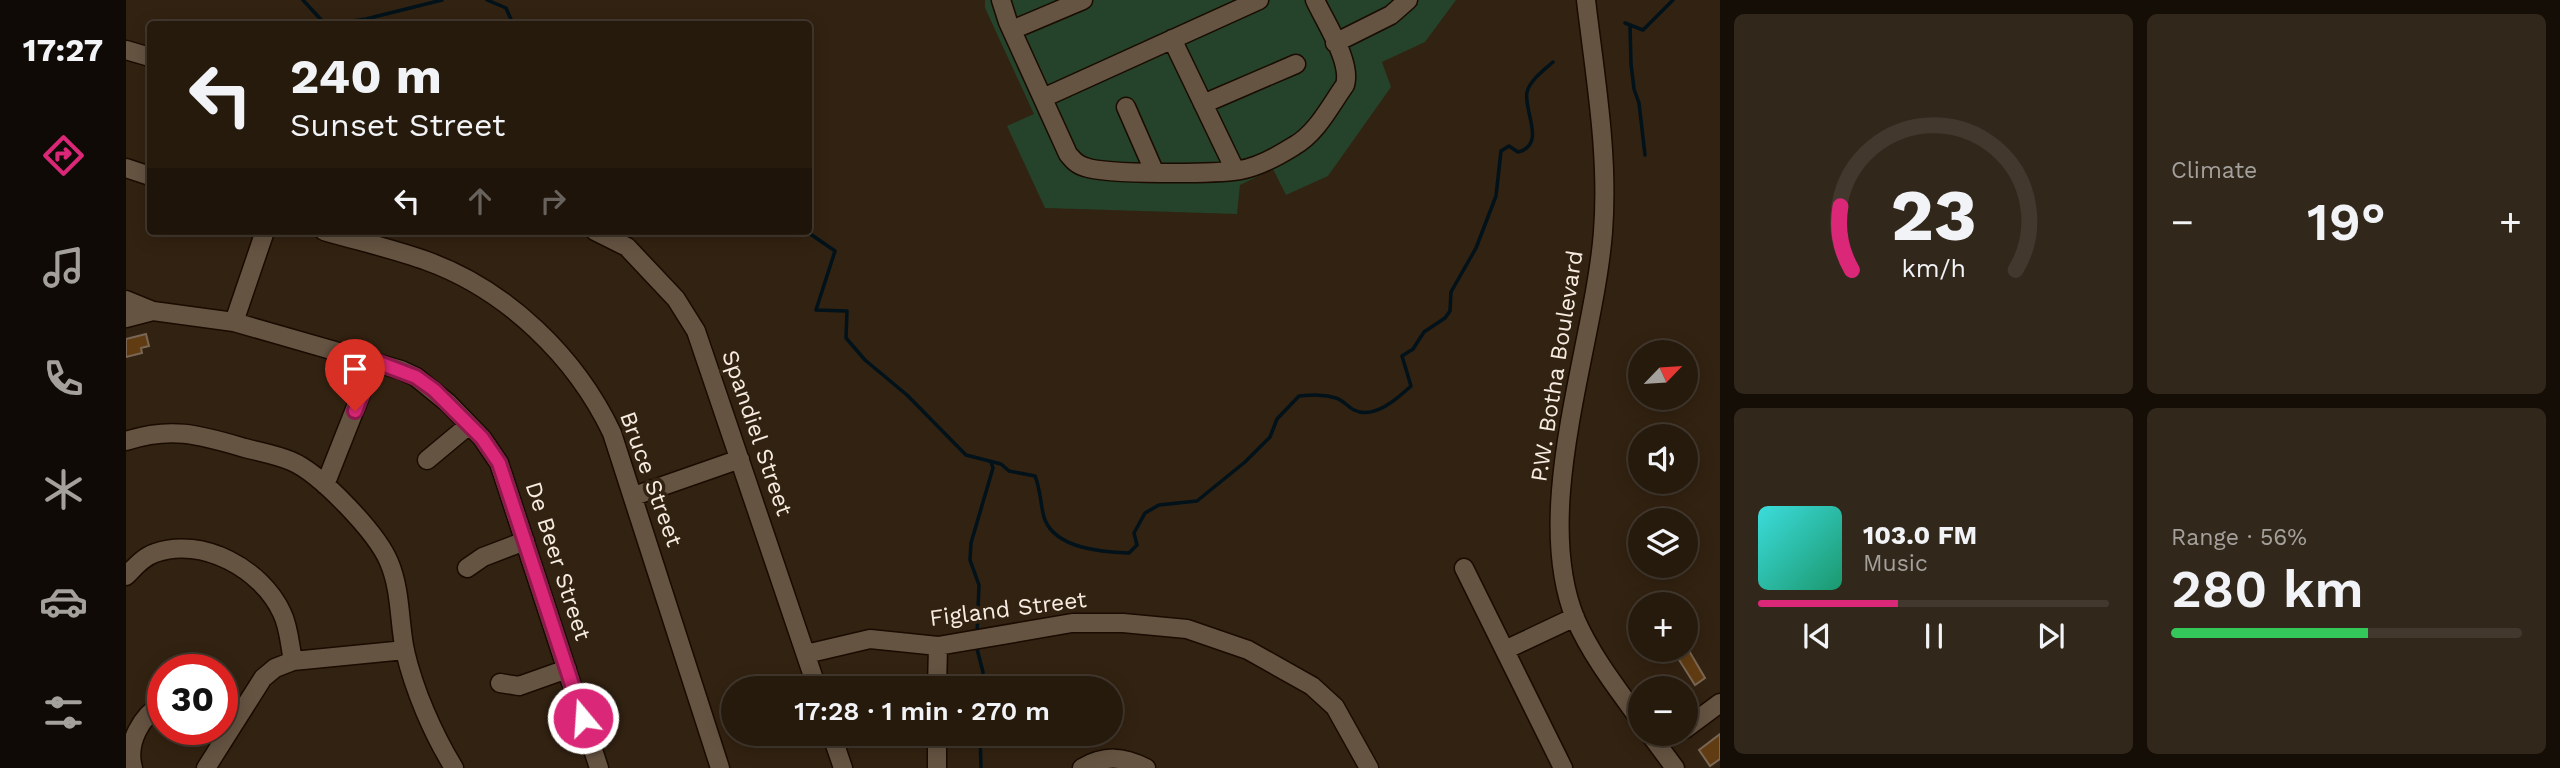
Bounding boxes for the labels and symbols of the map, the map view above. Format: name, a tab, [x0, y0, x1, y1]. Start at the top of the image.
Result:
street label: P.W. Botha Boulevard	[1525, 248, 1589, 484]
pin	[325, 339, 385, 411]
north arrow	[1628, 340, 1698, 410]
street label: Spandiel Street	[716, 347, 798, 520]
street label: Bruce Street	[614, 408, 688, 551]
street label: De Beer Street	[520, 478, 596, 644]
street label: Figland Street	[928, 586, 1089, 632]
speed limit sign: 30	[147, 654, 238, 745]
position arrow	[546, 681, 620, 755]

